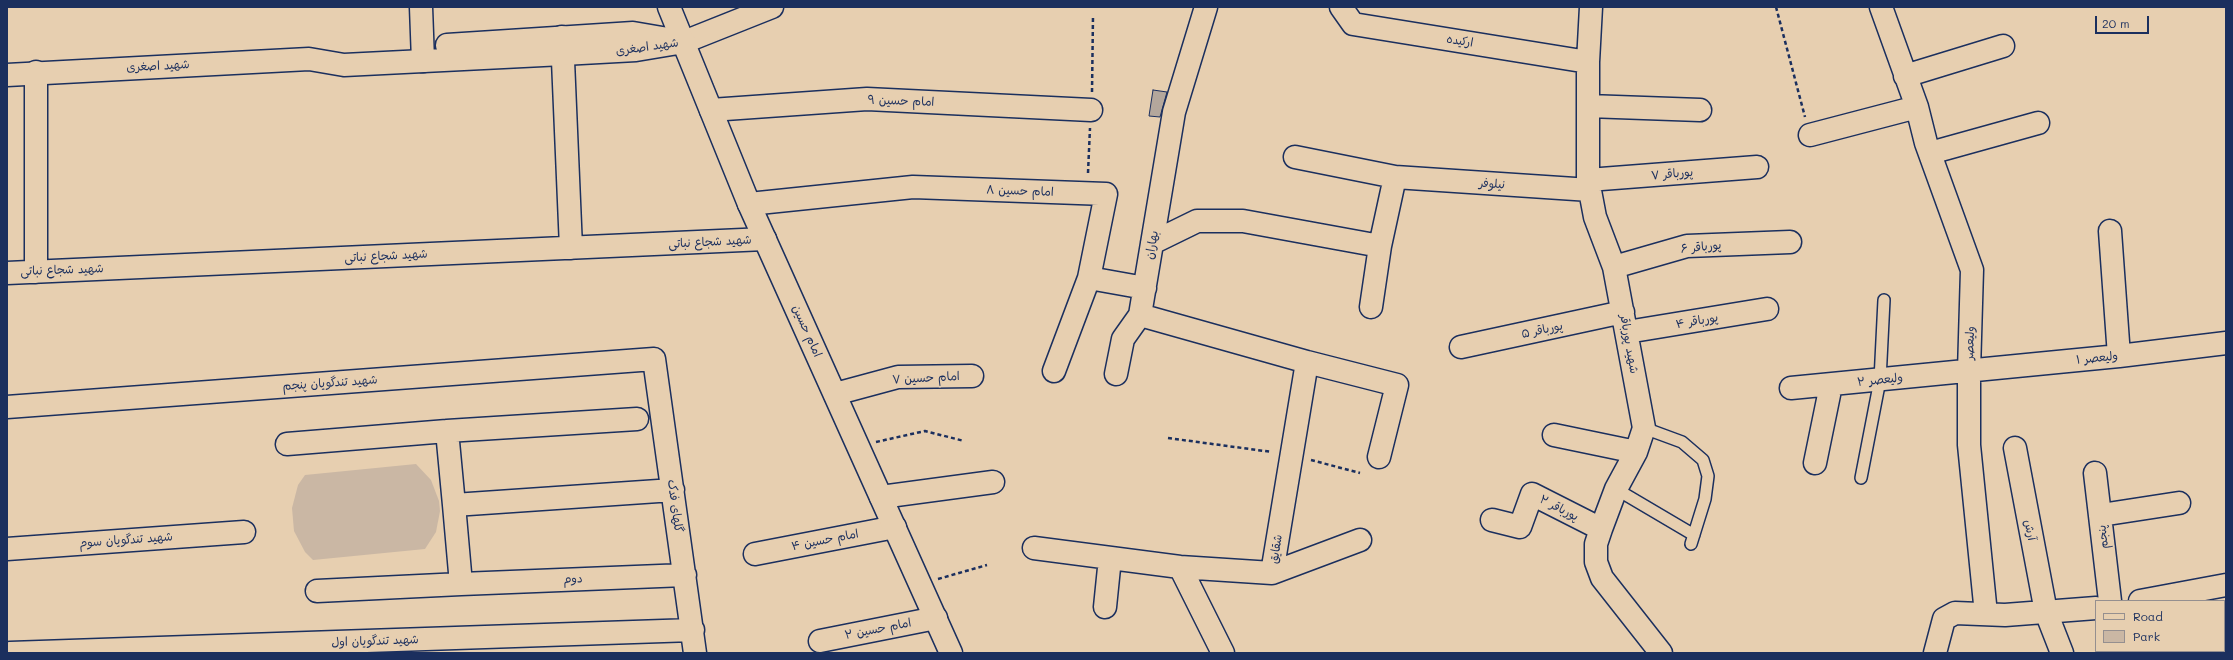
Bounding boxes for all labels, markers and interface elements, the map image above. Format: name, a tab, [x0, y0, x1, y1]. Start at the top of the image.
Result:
scale bar	[2097, 8, 2151, 34]
text: 20 m	[2102, 15, 2130, 31]
street label: ارکیده	[1446, 32, 1474, 50]
street label: شهید اصغری	[615, 35, 679, 59]
street label: شهید اصغری	[126, 57, 190, 75]
street label: امام حسین ۹	[867, 93, 935, 109]
street label: پورباقر ۷	[1650, 165, 1694, 183]
street label: نیلوفر	[1479, 176, 1505, 192]
street label: امام حسین ۸	[986, 183, 1054, 199]
street label: بهاران	[1142, 229, 1162, 261]
street label: شهید شجاع نباتی	[668, 233, 752, 251]
street label: پورباقر ۶	[1680, 238, 1722, 256]
street label: شهید شجاع نباتی	[344, 247, 428, 265]
street label: شهید شجاع نباتی	[20, 261, 104, 279]
street label: امام حسین	[789, 303, 825, 359]
street label: پورباقر ۴	[1675, 310, 1719, 332]
street label: شهید پورباقر	[1617, 313, 1641, 375]
street label: پورباقر ۵	[1520, 319, 1564, 341]
street label: ولیعصر	[1962, 326, 1978, 360]
street label: ولیعصر ۱	[2075, 349, 2119, 367]
street label: امام حسین ۷	[892, 369, 960, 387]
street label: ولیعصر ۲	[1856, 370, 1904, 390]
street label: شهید تندگویان پنجم	[282, 373, 378, 393]
street label: گلهای فدک	[664, 479, 686, 533]
street label: پورباقر ۲	[1537, 492, 1581, 524]
street label: آرش	[2021, 518, 2039, 542]
street label: پنجم	[2095, 524, 2111, 550]
street label: امام حسین ۴	[790, 526, 860, 554]
street label: شهید تندگویان سوم	[79, 530, 173, 550]
street label: شقایق	[1267, 533, 1285, 565]
street label: دوم	[563, 571, 583, 587]
legend	[2095, 600, 2225, 652]
text: Road	[2133, 608, 2163, 624]
street label: امام حسین ۲	[844, 615, 912, 643]
text: Park	[2133, 628, 2160, 644]
street label: شهید تندگویان اول	[331, 632, 419, 650]

